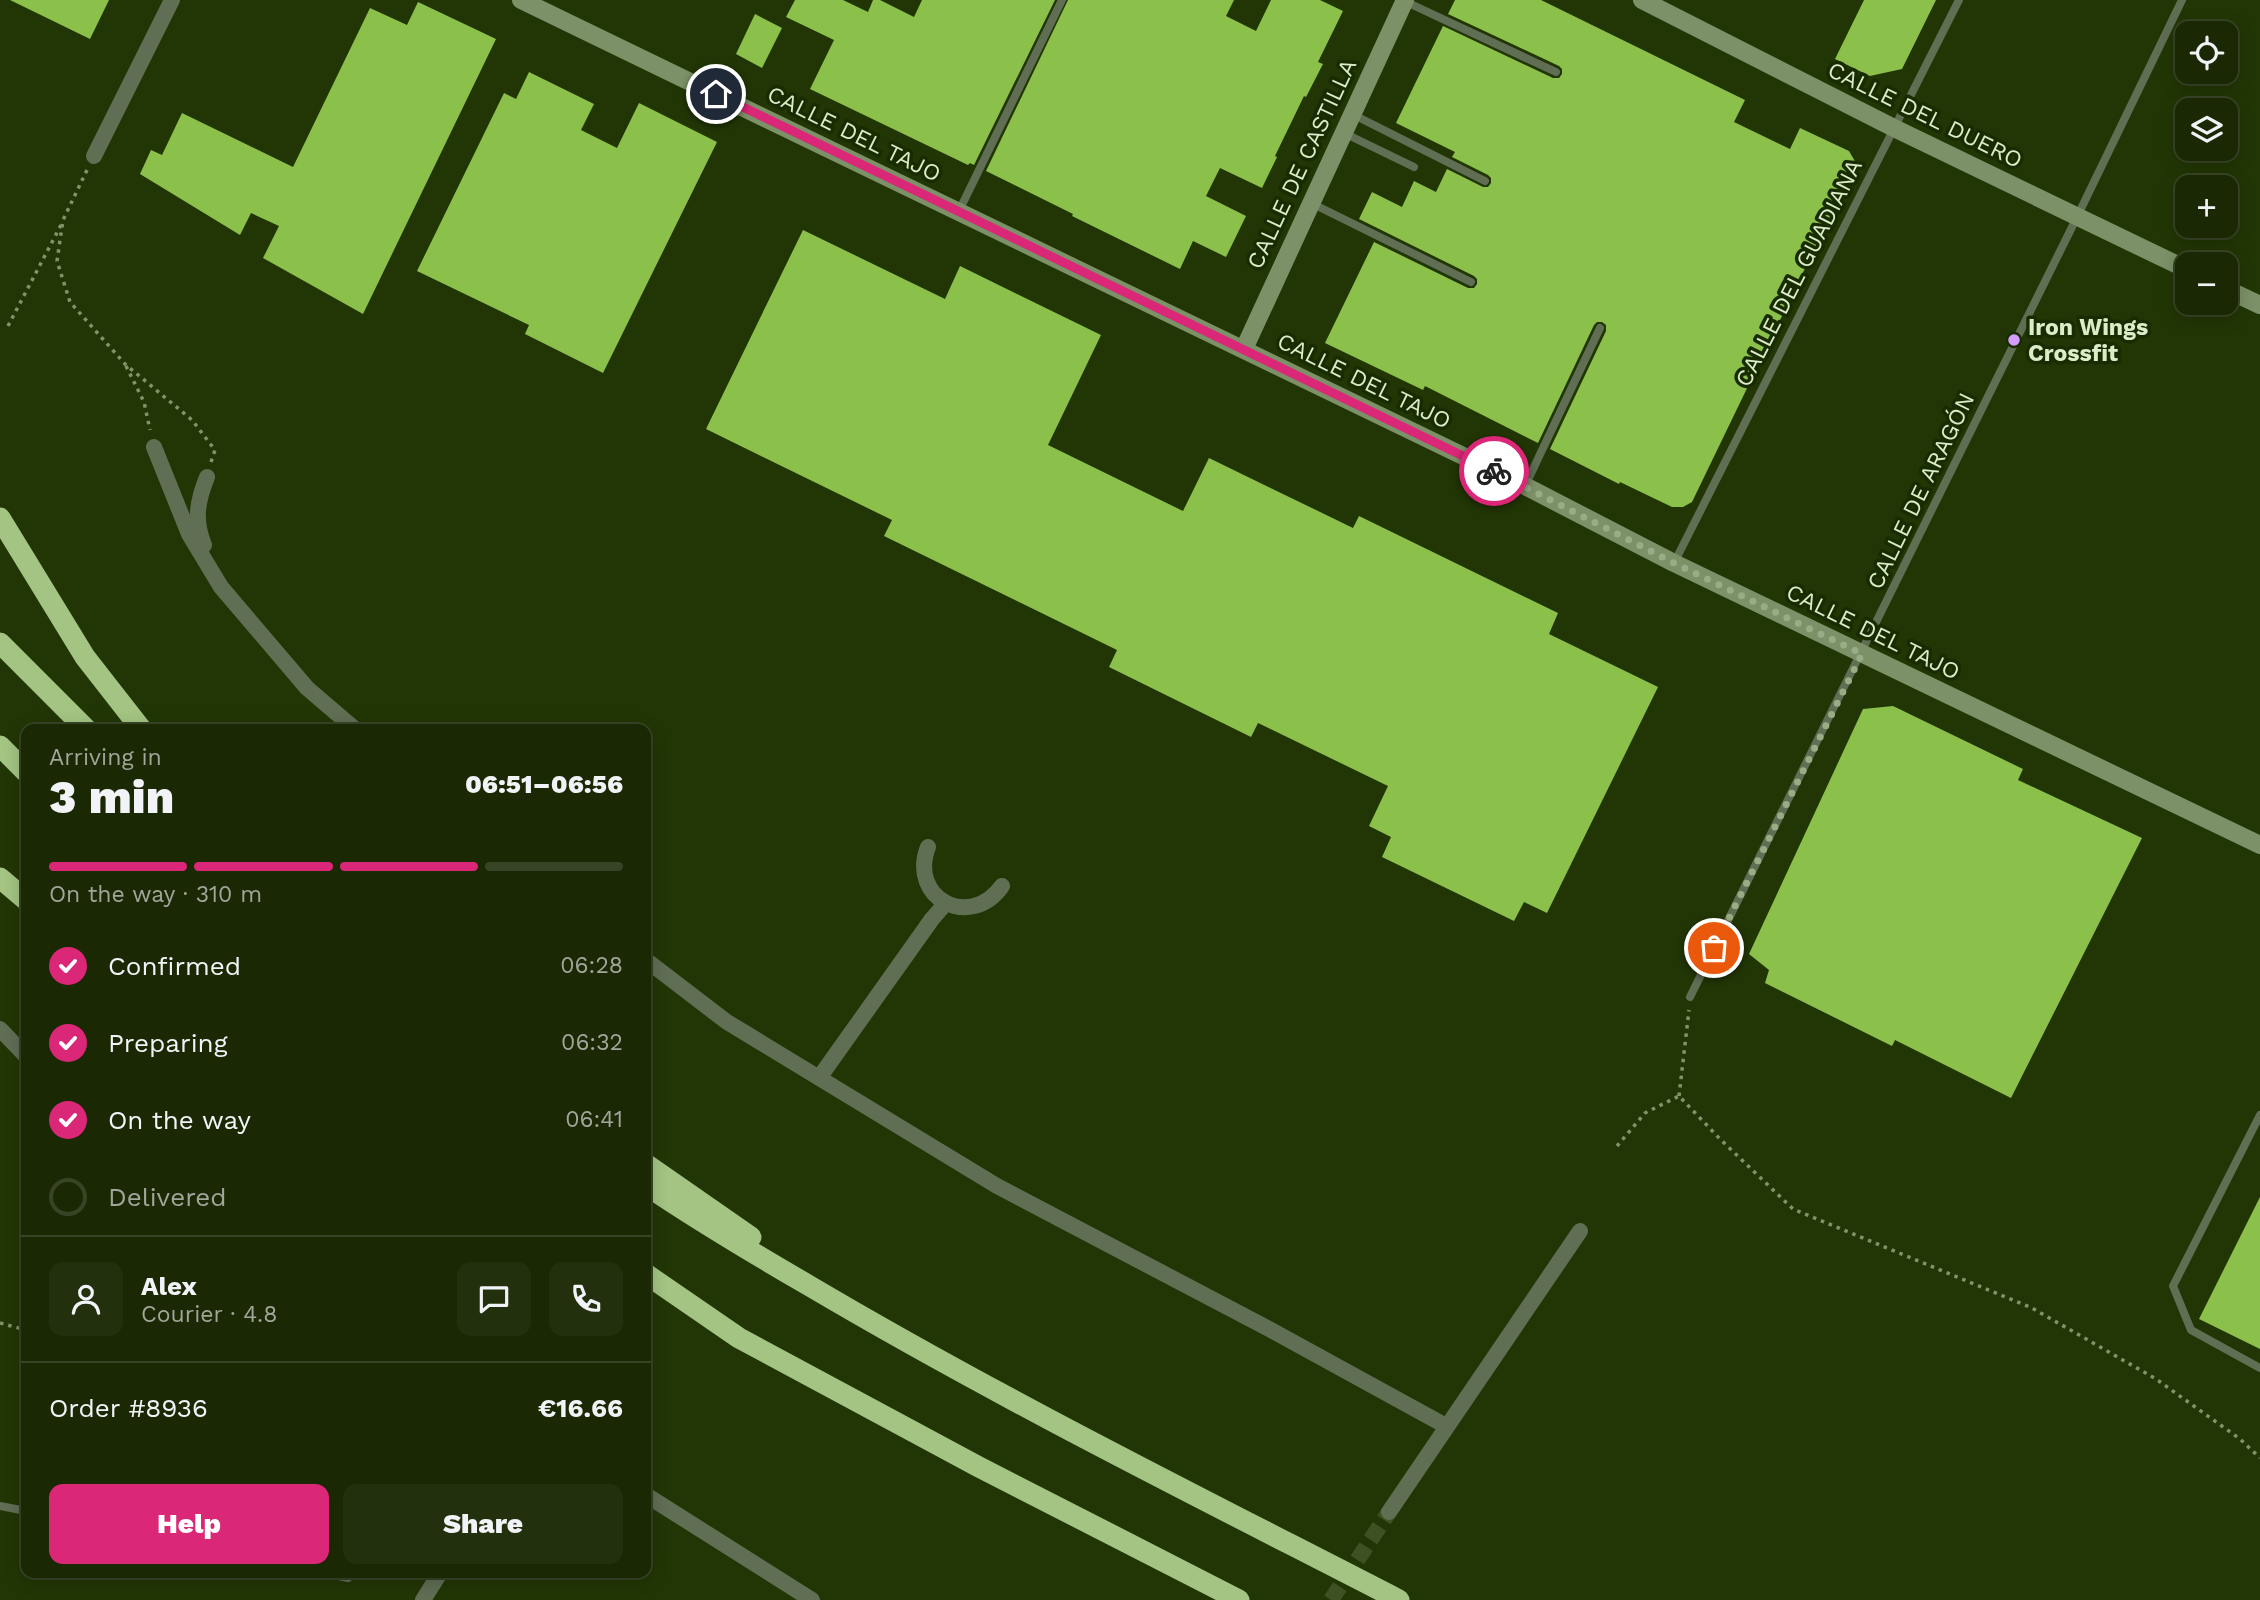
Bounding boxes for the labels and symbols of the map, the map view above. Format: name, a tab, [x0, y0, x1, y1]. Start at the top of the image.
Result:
street label: CALLE DE CASTILLA	[1242, 55, 1362, 273]
street label: CALLE DEL DUERO	[1823, 56, 2027, 174]
pin	[686, 64, 746, 124]
street label: CALLE DEL TAJO	[763, 80, 945, 188]
street label: CALLE DEL GUADIANA	[1730, 155, 1868, 391]
place label: Iron Wings Crossfit	[2028, 314, 2148, 367]
street label: CALLE DEL TAJO	[1273, 327, 1455, 435]
marker: Iron Wings Crossfit	[2006, 332, 2022, 348]
street label: CALLE DE ARAGÓN	[1861, 388, 1980, 594]
courier	[1459, 436, 1529, 506]
street label: CALLE DEL TAJO	[1782, 578, 1964, 686]
pin	[1684, 918, 1744, 978]

